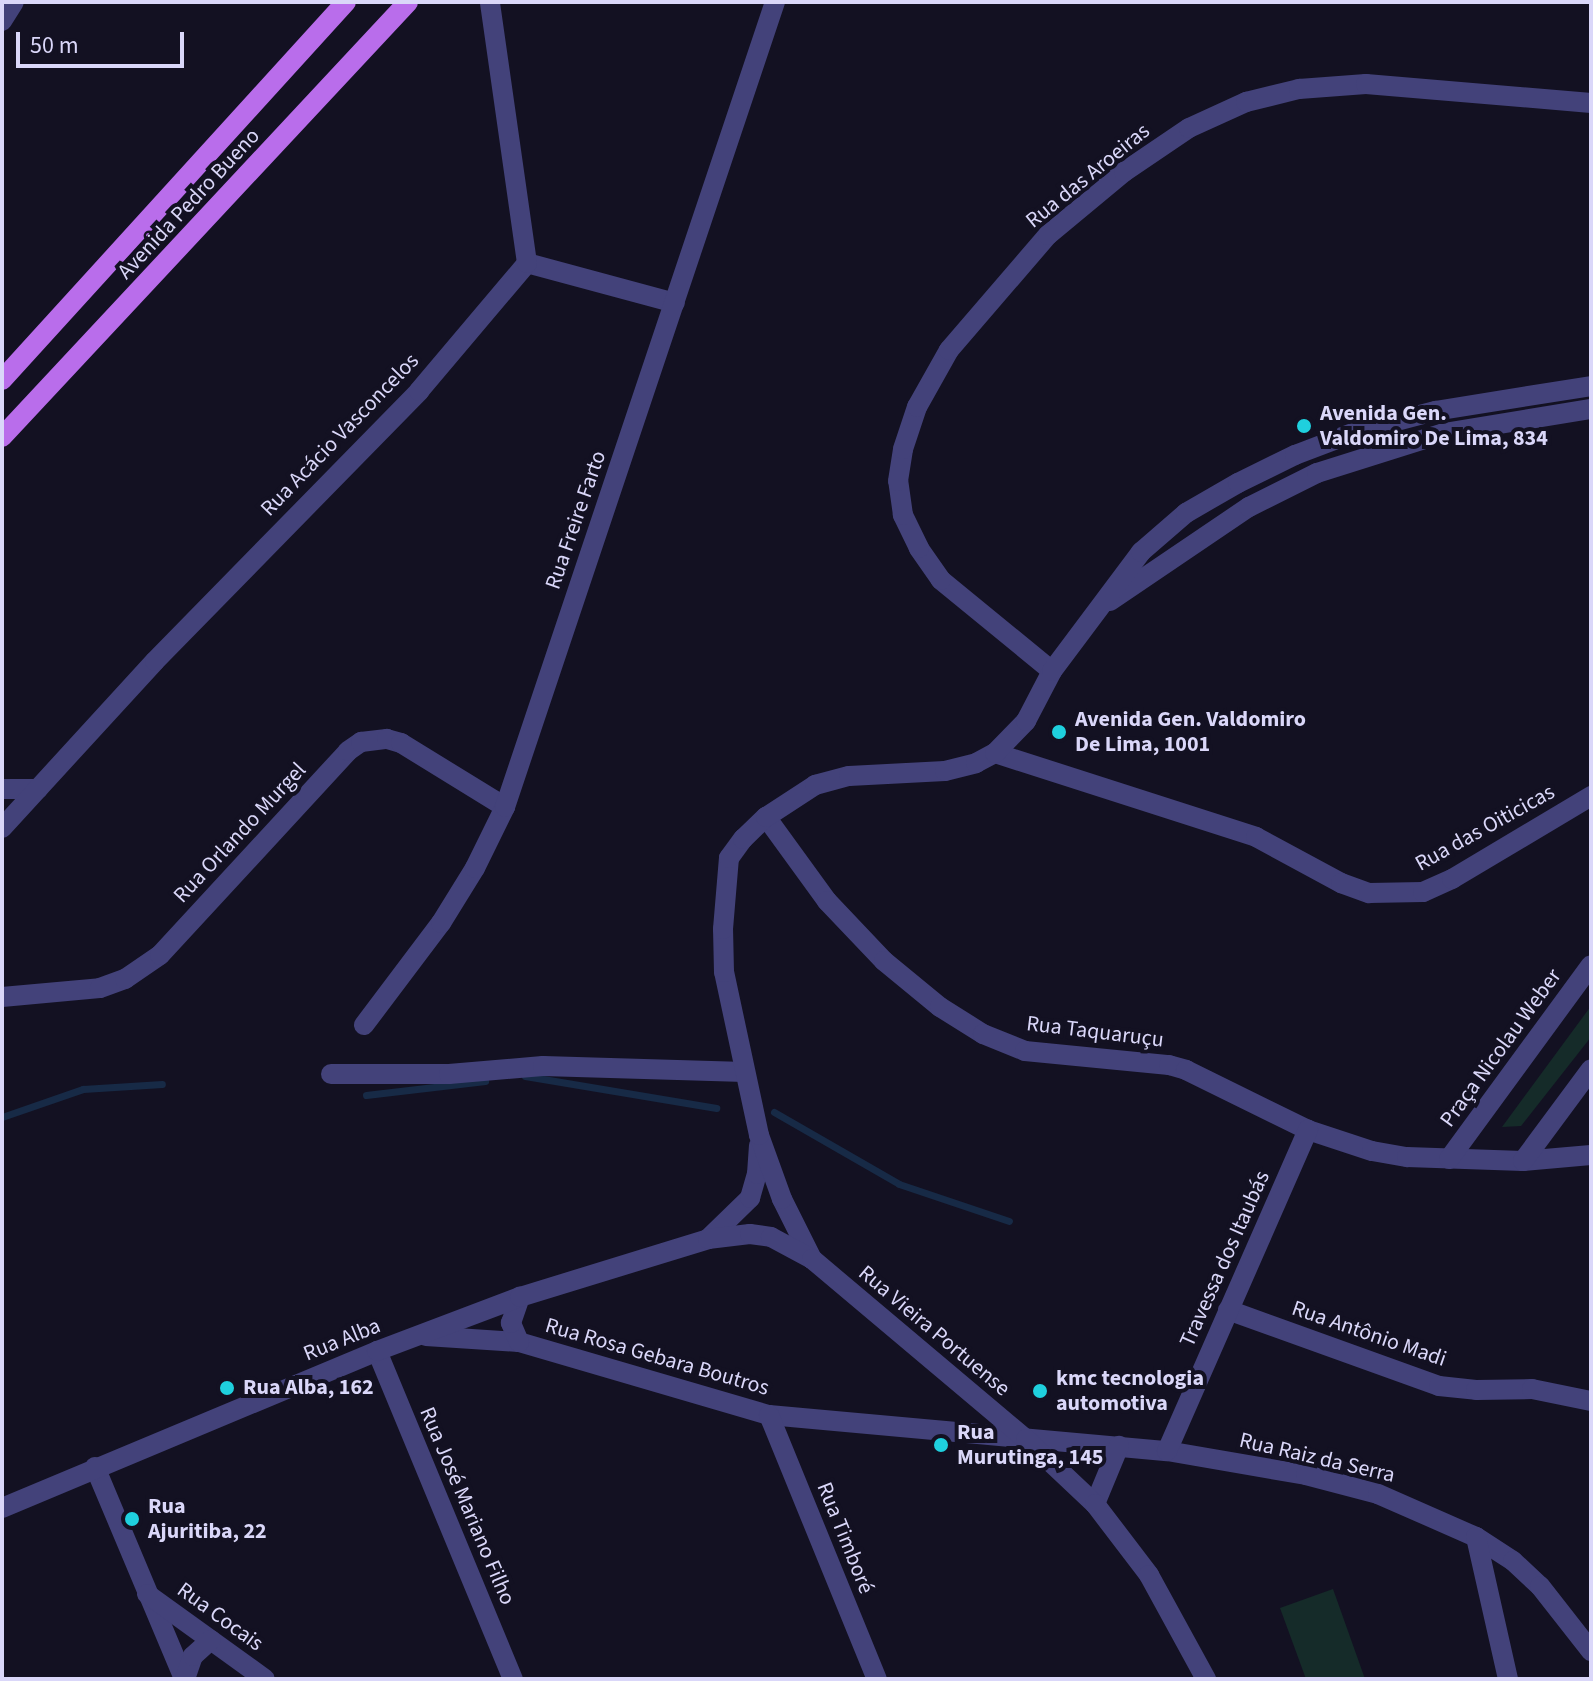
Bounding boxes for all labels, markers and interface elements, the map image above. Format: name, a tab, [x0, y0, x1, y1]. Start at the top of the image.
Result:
scale bar	[20, 16, 188, 66]
text: 50 m	[30, 28, 79, 63]
street label: Rua das Aroeiras	[1021, 118, 1155, 234]
street label: Avenida Pedro Bueno	[112, 123, 266, 285]
street label: Rua Acácio Vasconcelos	[255, 348, 425, 522]
place label: Avenida Gen. Valdomiro De Lima, 834	[1320, 400, 1548, 452]
marker: Avenida Gen. Valdomiro De Lima, 834	[1295, 417, 1313, 435]
street label: Rua Freire Farto	[540, 447, 612, 593]
place label: Avenida Gen. Valdomiro De Lima, 1001	[1075, 706, 1306, 758]
marker: Avenida Gen. Valdomiro De Lima, 1001	[1050, 723, 1068, 741]
street label: Rua Orlando Murgel	[168, 757, 312, 909]
street label: Rua das Oiticicas	[1411, 779, 1559, 877]
street label: Praça Nicolau Weber	[1435, 964, 1567, 1132]
street label: Rua Taquaruçu	[1025, 1010, 1165, 1054]
street label: Travessa dos Itaubás	[1174, 1167, 1276, 1351]
street label: Rua Vieira Portuense	[853, 1260, 1015, 1402]
street label: Rua Antônio Madi	[1288, 1295, 1450, 1373]
street label: Rua Rosa Gebara Boutros	[542, 1312, 772, 1402]
street label: Rua Alba	[300, 1313, 384, 1367]
place label: kmc tecnologia automotiva	[1056, 1365, 1204, 1416]
place label: Rua Alba, 162	[243, 1375, 374, 1401]
marker: Rua Alba, 162	[218, 1379, 236, 1397]
marker: kmc tecnologia automotiva	[1031, 1382, 1049, 1400]
street label: Rua José Mariano Filho	[413, 1403, 521, 1609]
place label: Rua Murutinga, 145	[957, 1419, 1103, 1470]
street label: Rua Raiz da Serra	[1237, 1427, 1397, 1489]
marker: Rua Murutinga, 145	[932, 1436, 950, 1454]
street label: Rua Timboré	[811, 1478, 879, 1598]
place label: Rua Ajuritiba, 22	[148, 1493, 267, 1544]
marker: Rua Ajuritiba, 22	[123, 1510, 141, 1528]
street label: Rua Cocais	[172, 1577, 268, 1657]

